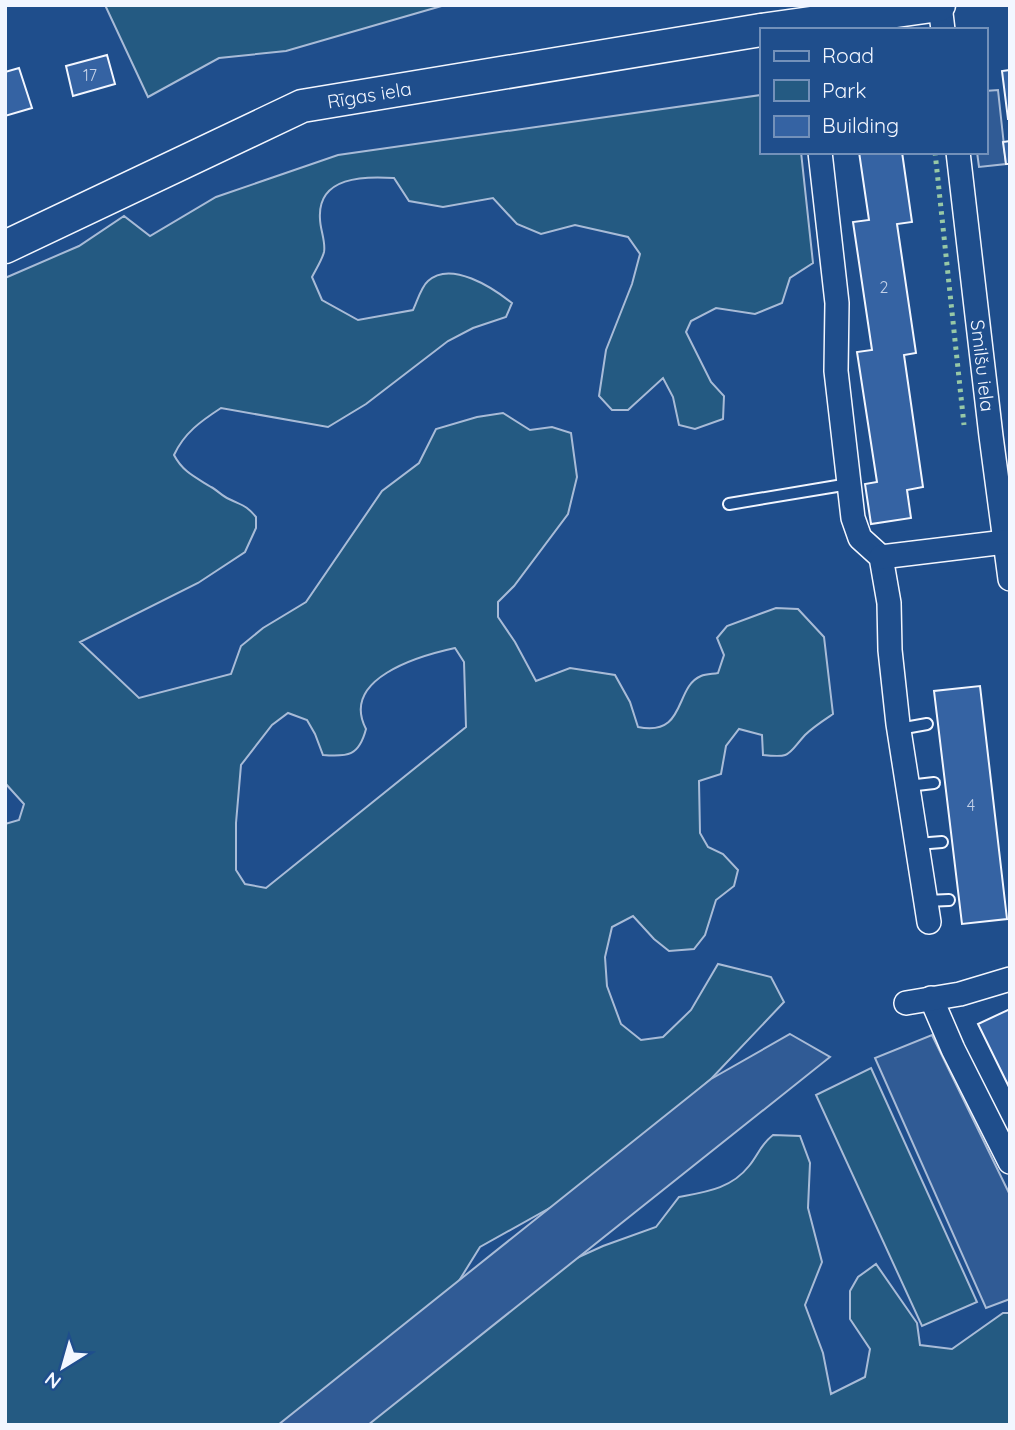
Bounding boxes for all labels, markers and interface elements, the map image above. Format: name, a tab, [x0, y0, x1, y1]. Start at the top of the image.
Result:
legend	[760, 28, 987, 154]
text: Road	[822, 42, 874, 68]
house number: 17	[83, 65, 97, 85]
street label: Rīgas iela	[325, 76, 413, 114]
text: Park	[822, 77, 866, 103]
text: Building	[822, 112, 899, 138]
house number: 2	[880, 277, 889, 297]
street label: Smilšu iela	[966, 318, 1000, 413]
house number: 4	[967, 795, 975, 815]
north arrow	[28, 1332, 98, 1402]
text: N	[40, 1367, 66, 1394]

